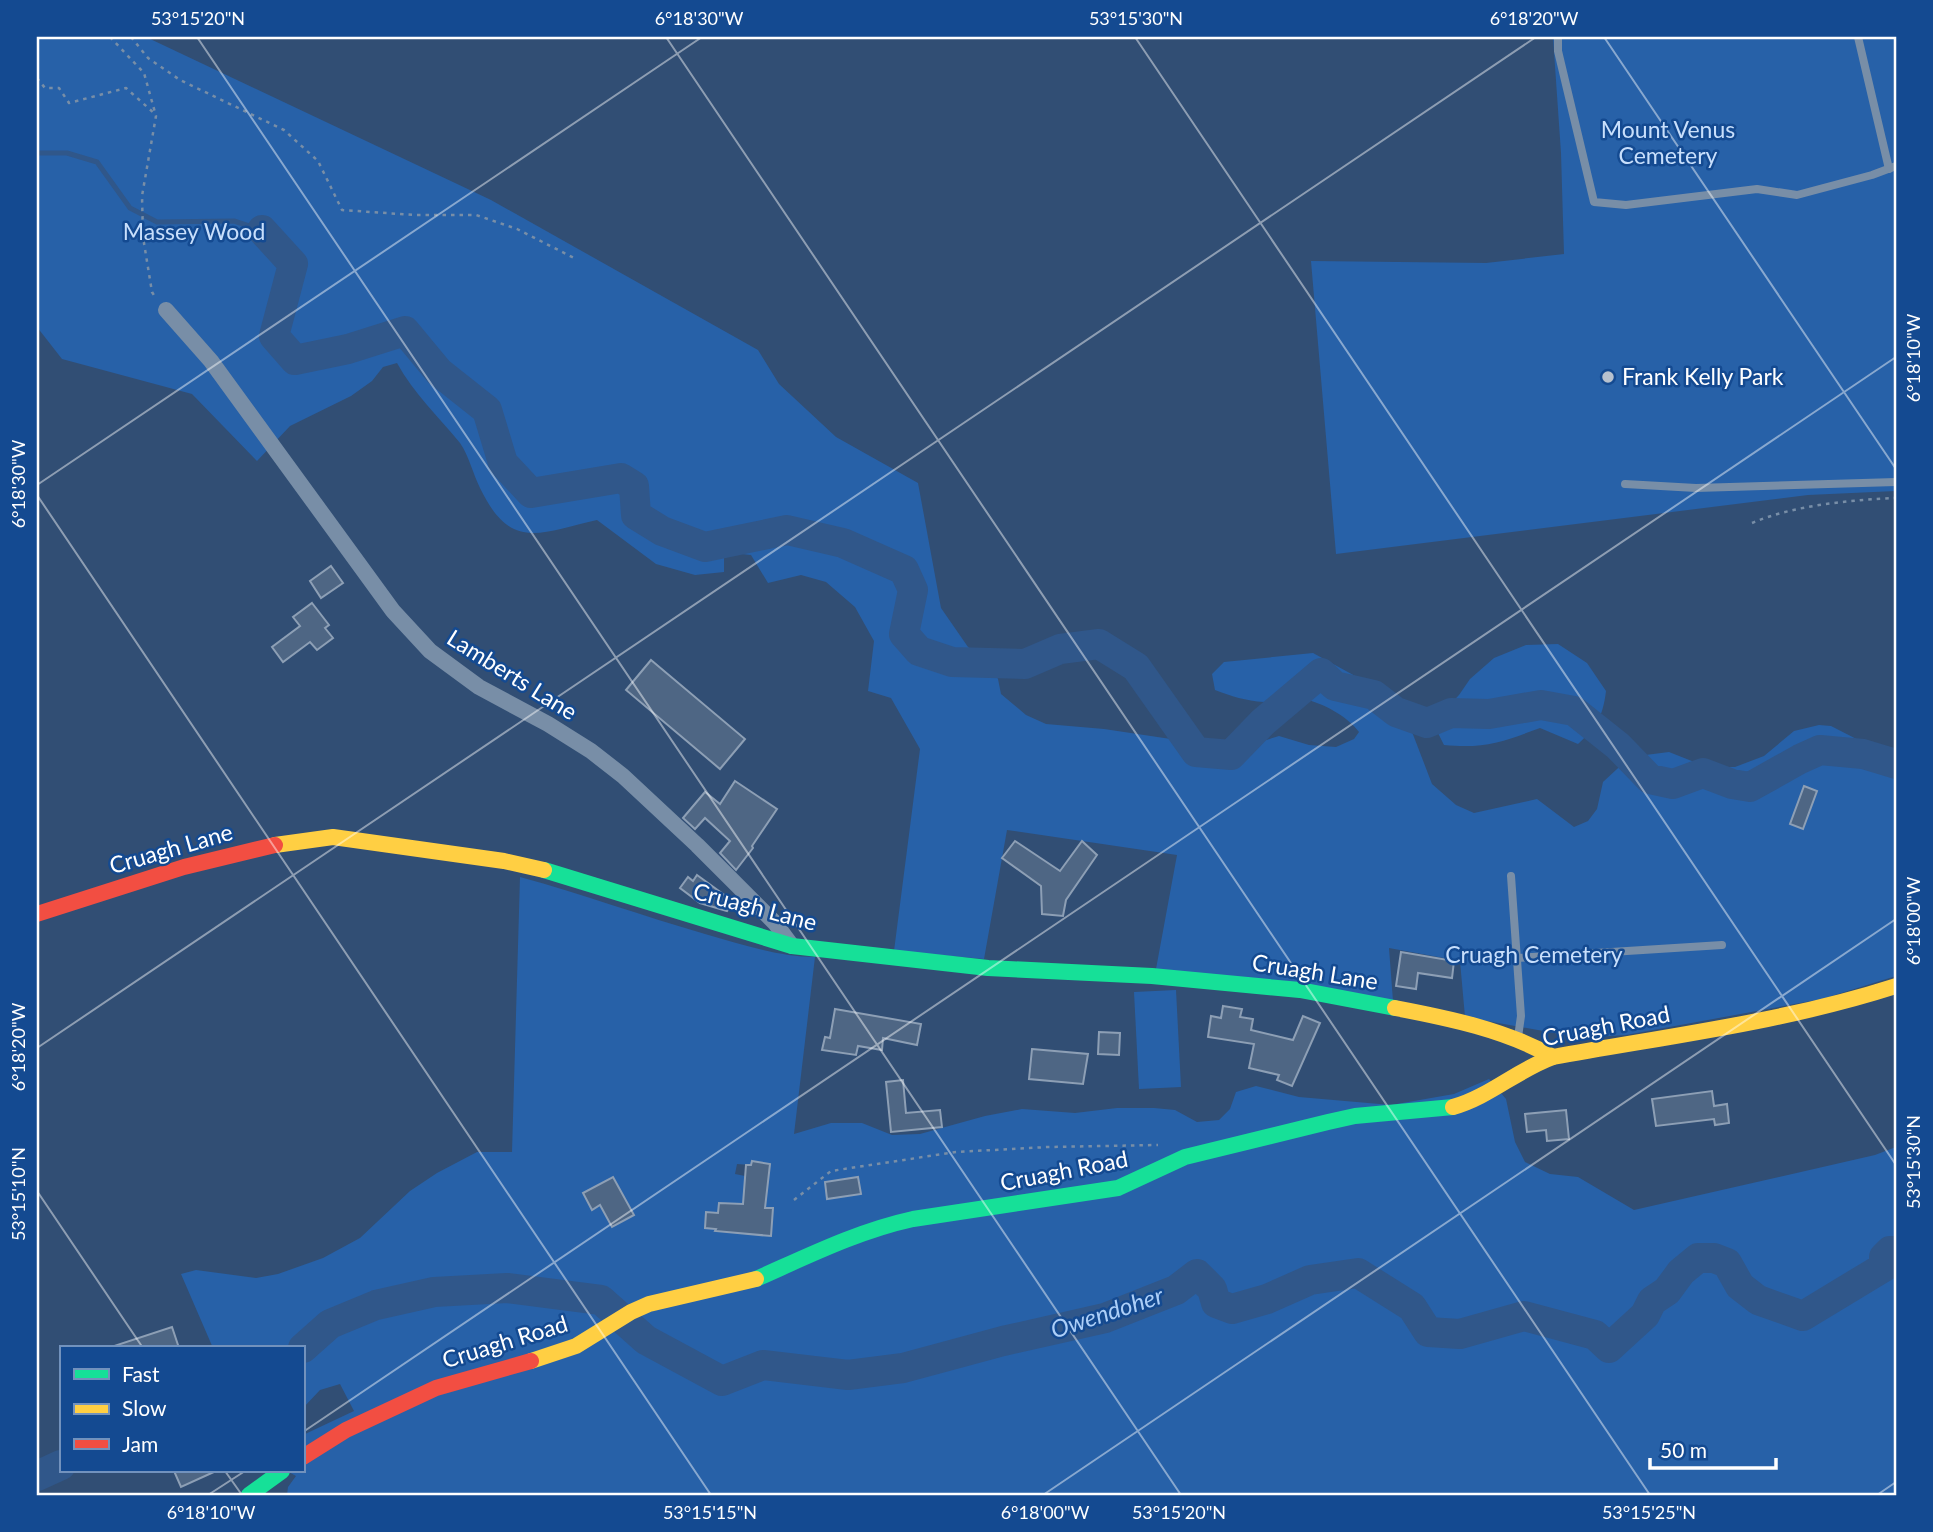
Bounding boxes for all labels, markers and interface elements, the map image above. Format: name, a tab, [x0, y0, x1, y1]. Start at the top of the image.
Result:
text: 53°15'20"N	[151, 7, 245, 29]
text: 6°18'30"W	[655, 7, 744, 29]
text: 53°15'30"N	[1089, 7, 1183, 29]
text: 6°18'20"W	[1490, 7, 1579, 29]
park label: Mount Venus Cemetery	[1601, 115, 1735, 169]
park label: Massey Wood	[123, 217, 265, 245]
text: 6°18'10"W	[1902, 313, 1924, 402]
place label: Frank Kelly Park	[1622, 362, 1784, 390]
marker: Frank Kelly Park	[1600, 369, 1616, 385]
text: 6°18'30"W	[7, 439, 29, 528]
street label: Lamberts Lane	[442, 623, 583, 725]
street label: Cruagh Lane	[106, 817, 236, 879]
street label: Cruagh Lane	[690, 876, 820, 936]
text: 6°18'00"W	[1902, 876, 1924, 965]
park label: Cruagh Cemetery	[1445, 940, 1623, 968]
street label: Cruagh Lane	[1250, 947, 1380, 995]
street label: Cruagh Road	[1540, 999, 1672, 1051]
text: 6°18'20"W	[7, 1002, 29, 1091]
text: 53°15'30"N	[1902, 1115, 1924, 1209]
street label: Cruagh Road	[998, 1144, 1130, 1196]
text: 53°15'10"N	[7, 1147, 29, 1241]
water label: Owendoher	[1046, 1279, 1167, 1343]
street label: Cruagh Road	[439, 1309, 571, 1373]
legend	[60, 1346, 304, 1472]
text: Fast	[122, 1361, 160, 1386]
text: Slow	[122, 1395, 167, 1420]
scale bar	[1650, 1427, 1776, 1471]
text: Jam	[122, 1431, 158, 1456]
text: 50 m	[1660, 1437, 1707, 1462]
text: 6°18'10"W	[167, 1501, 256, 1523]
text: 53°15'15"N	[663, 1501, 757, 1523]
text: 6°18'00"W	[1001, 1501, 1090, 1523]
text: 53°15'20"N	[1132, 1501, 1226, 1523]
text: 53°15'25"N	[1602, 1501, 1696, 1523]

